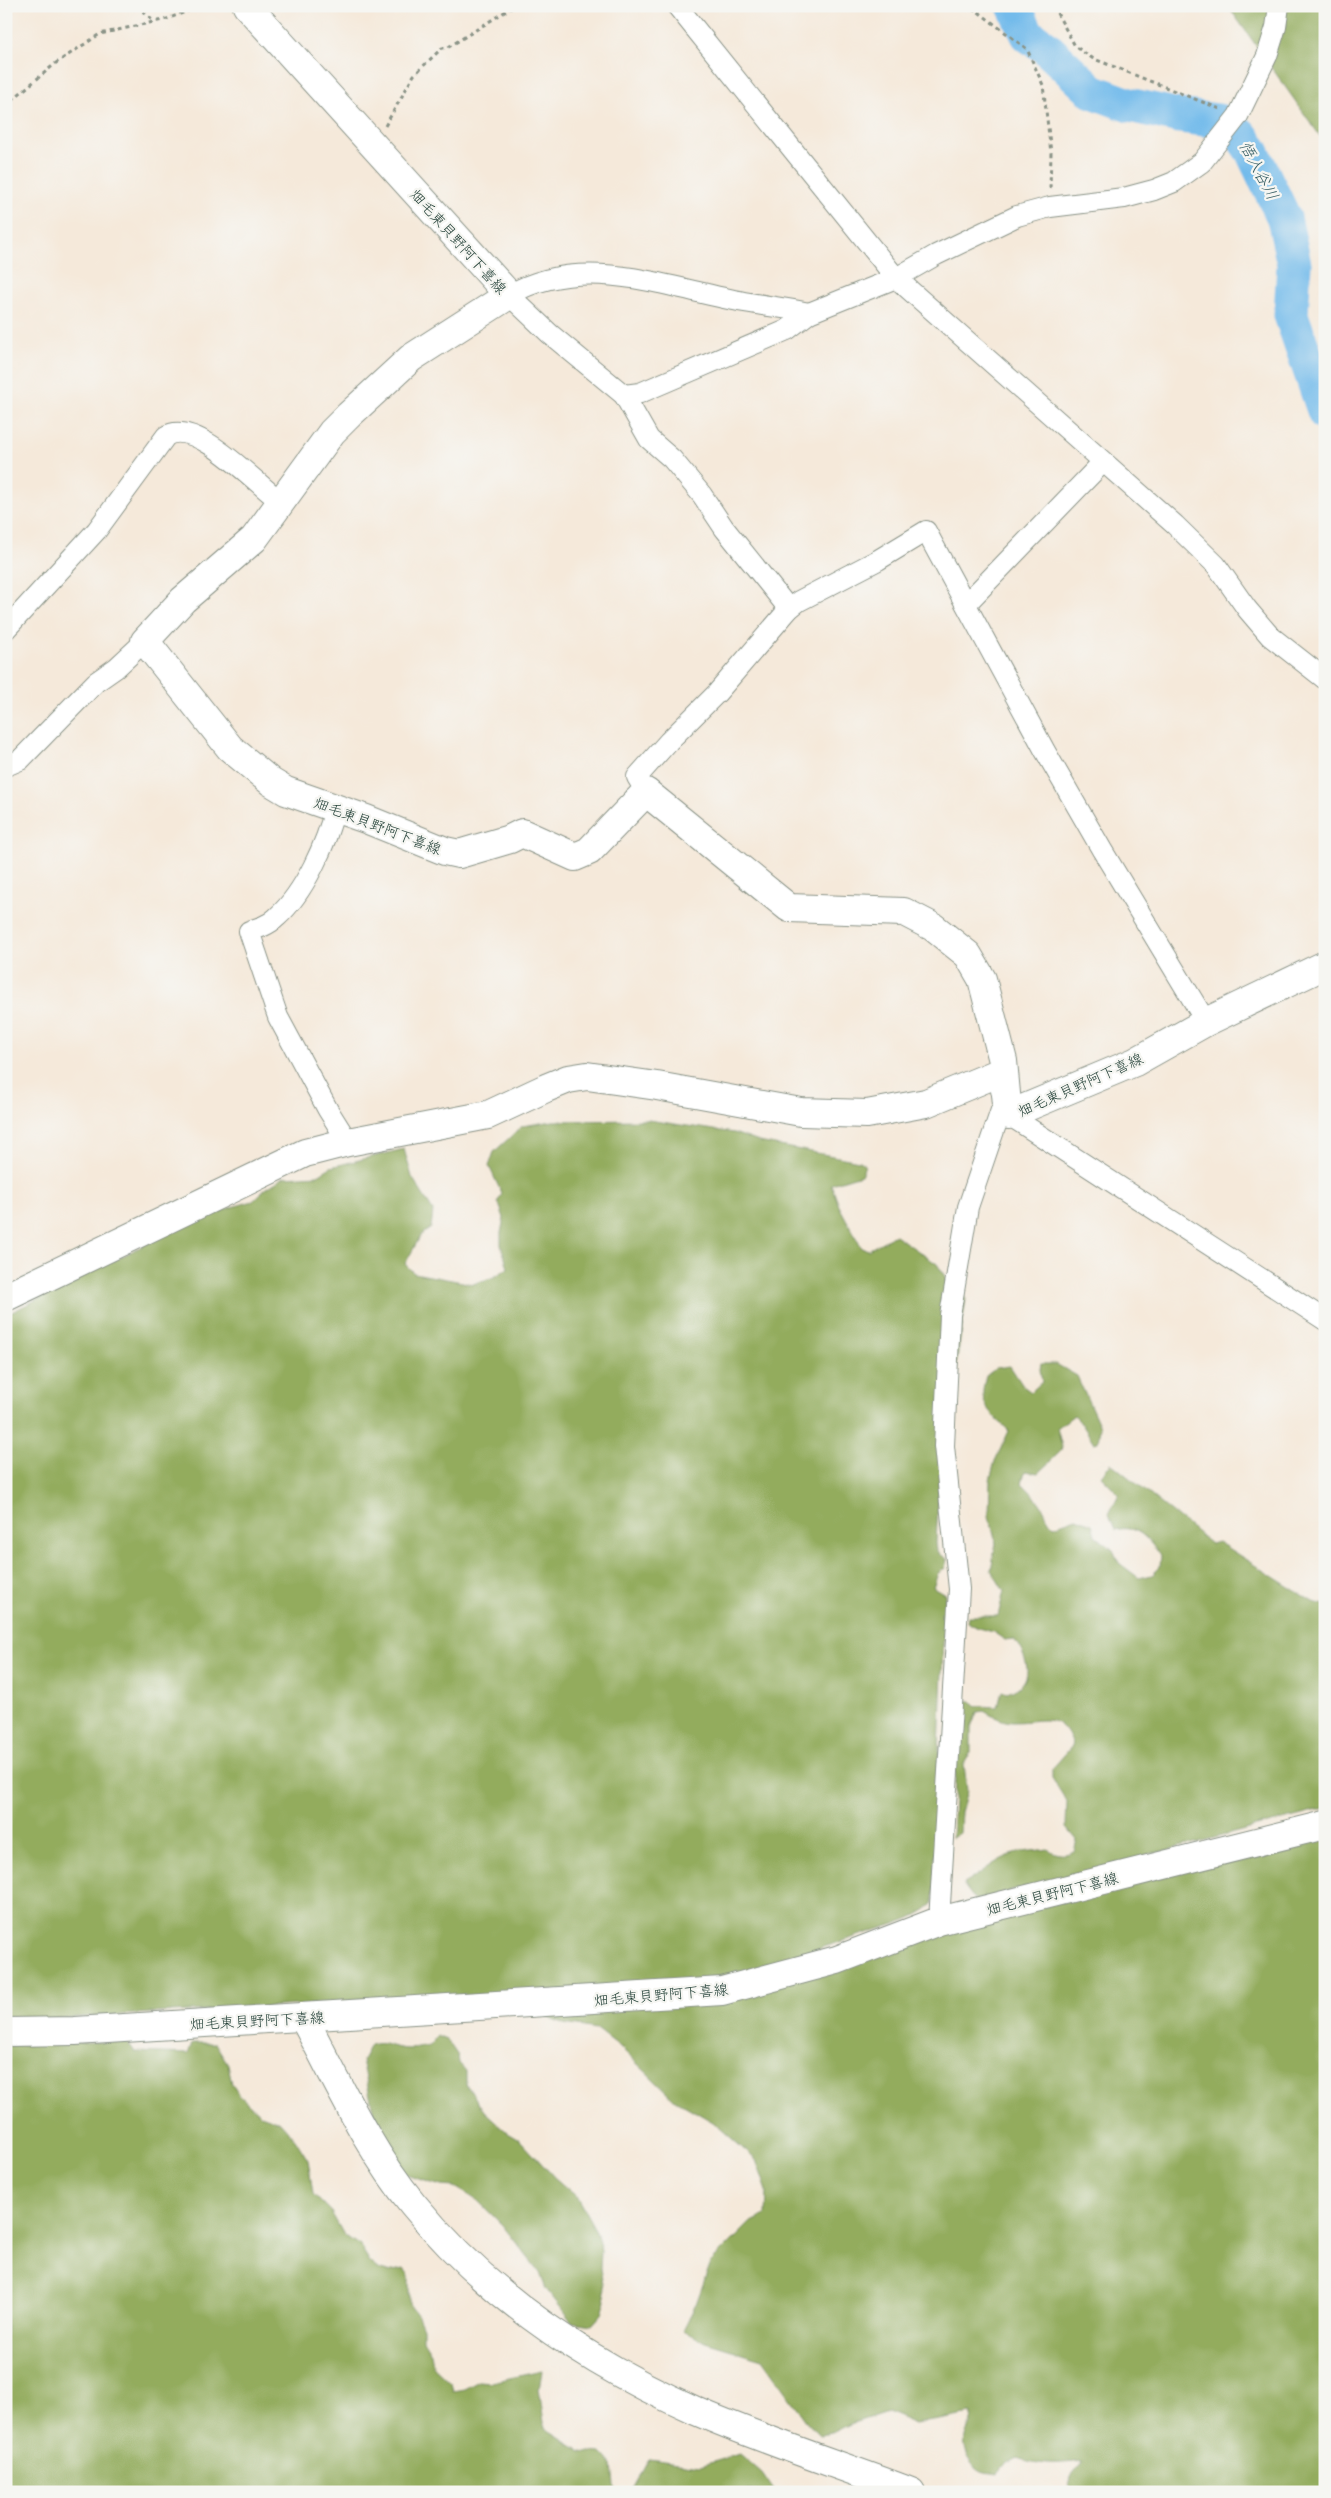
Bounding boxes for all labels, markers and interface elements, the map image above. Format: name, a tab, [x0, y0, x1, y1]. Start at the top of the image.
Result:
water label: 悟入谷川	[1236, 137, 1284, 203]
street label: 畑毛東貝野阿下喜線	[406, 184, 512, 298]
street label: 畑毛東貝野阿下喜線	[311, 791, 445, 859]
street label: 畑毛東貝野阿下喜線	[1014, 1047, 1146, 1121]
street label: 畑毛東貝野阿下喜線	[984, 1867, 1120, 1919]
street label: 畑毛東貝野阿下喜線	[593, 1978, 729, 2010]
street label: 畑毛東貝野阿下喜線	[189, 2006, 325, 2034]

